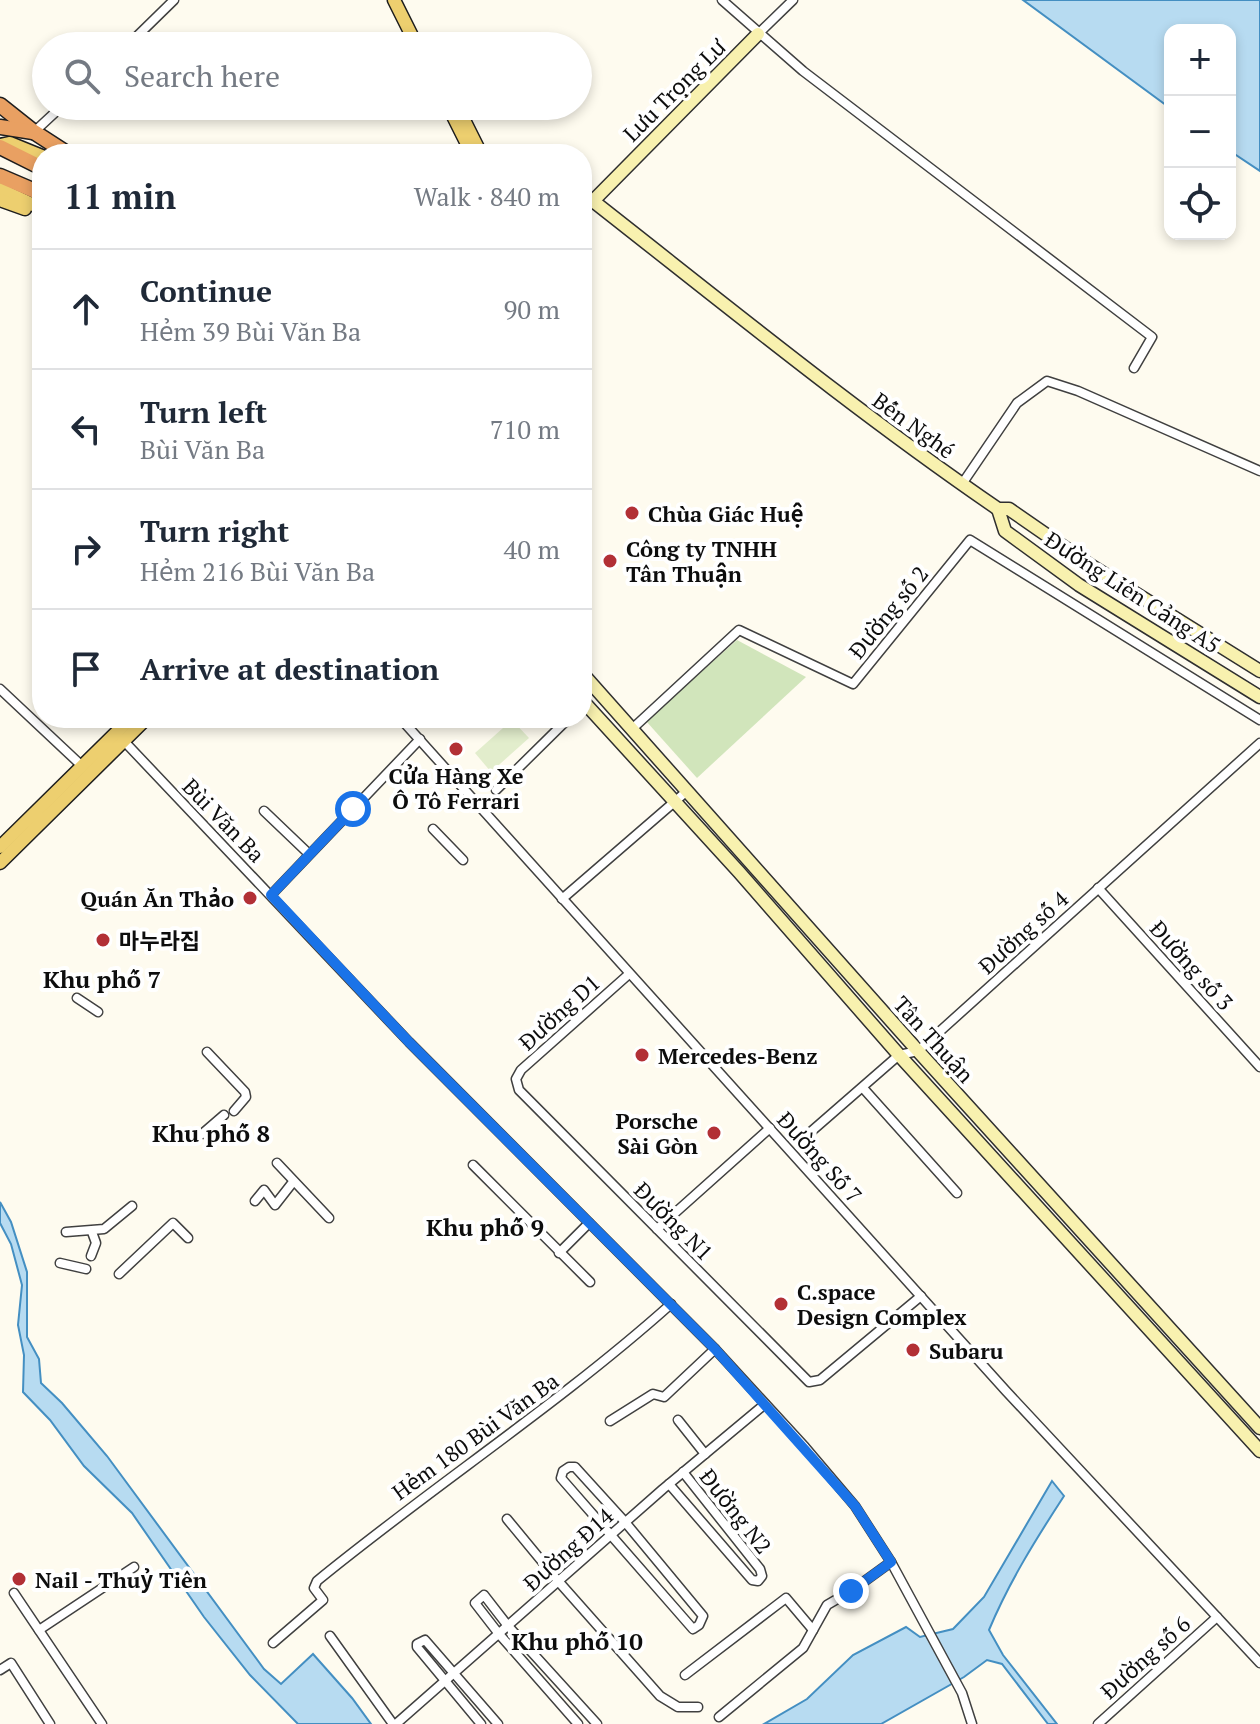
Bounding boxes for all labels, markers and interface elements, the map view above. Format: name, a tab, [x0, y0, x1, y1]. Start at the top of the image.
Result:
map controls	[1164, 24, 1236, 240]
button: +	[1164, 24, 1236, 96]
search box	[32, 32, 592, 120]
street label: Lưu Trọng Lư	[617, 32, 732, 147]
icon: search	[60, 54, 104, 98]
text: Search here	[124, 56, 280, 96]
button: −	[1164, 96, 1236, 168]
button: locate	[1164, 168, 1236, 240]
text: 11 min	[64, 174, 176, 219]
text: Walk · 840 m	[414, 179, 560, 213]
text: Continue	[140, 271, 272, 311]
icon: ahead	[64, 287, 108, 331]
text: 90 m	[504, 292, 560, 326]
text: Hẻm 39 Bùi Văn Ba	[140, 314, 361, 348]
street label: Bến Nghé	[867, 385, 961, 465]
text: Turn left	[140, 392, 267, 432]
icon: left	[64, 407, 108, 451]
text: 710 m	[490, 412, 560, 446]
text: Bùi Văn Ba	[140, 432, 265, 466]
place label: Chùa Giác Huệ	[648, 499, 803, 528]
marker: Chùa Giác Huệ	[623, 504, 641, 522]
text: Turn right	[140, 511, 289, 551]
street label: Đường Liên Cảng A5	[1040, 524, 1226, 660]
icon: right	[64, 527, 108, 571]
text: 40 m	[504, 532, 560, 566]
place label: Công ty TNHH Tân Thuận	[626, 534, 777, 588]
marker: Công ty TNHH Tân Thuận	[601, 552, 619, 570]
text: Hẻm 216 Bùi Văn Ba	[140, 554, 375, 588]
street label: Đường số 2	[842, 560, 934, 664]
icon: arrive	[64, 647, 108, 691]
text: Arrive at destination	[140, 649, 439, 689]
marker: Cửa Hàng Xe Ô Tô Ferrari	[447, 740, 465, 758]
place label: Cửa Hàng Xe Ô Tô Ferrari	[388, 761, 524, 815]
street label: Bùi Văn Ba	[177, 772, 271, 868]
route start	[335, 791, 371, 827]
place label: Quán Ăn Thảo	[81, 884, 234, 913]
street label: Đường số 4	[972, 884, 1074, 980]
marker: Quán Ăn Thảo	[241, 889, 259, 907]
street label: Đường số 3	[1144, 914, 1240, 1016]
place label: 마누라집	[119, 926, 200, 955]
marker: 마누라집	[94, 931, 112, 949]
district label: Khu phố 7	[43, 963, 161, 995]
street label: Đường D1	[512, 968, 606, 1056]
street label: Tân Thuận	[887, 990, 981, 1088]
place label: Mercedes-Benz	[658, 1041, 818, 1070]
marker: Mercedes-Benz	[633, 1046, 651, 1064]
street label: Đường Số 7	[771, 1105, 869, 1209]
place label: Porsche Sài Gòn	[616, 1106, 698, 1160]
district label: Khu phố 8	[152, 1117, 270, 1149]
marker: Porsche Sài Gòn	[705, 1124, 723, 1142]
street label: Đường N1	[628, 1175, 720, 1267]
district label: Khu phố 9	[426, 1211, 544, 1243]
place label: C.space Design Complex	[797, 1277, 967, 1331]
marker: C.space Design Complex	[772, 1295, 790, 1313]
place label: Subaru	[929, 1336, 1004, 1365]
marker: Subaru	[904, 1341, 922, 1359]
street label: Hẻm 180 Bùi Văn Ba	[386, 1366, 564, 1506]
street label: Đường N2	[694, 1463, 778, 1559]
street label: Đường Đ14	[517, 1501, 619, 1597]
place label: Nail - Thuỷ Tiên	[35, 1565, 207, 1594]
marker: Nail - Thuỷ Tiên	[10, 1570, 28, 1588]
route end	[833, 1573, 869, 1609]
street label: Đường số 6	[1094, 1609, 1196, 1705]
district label: Khu phố 10	[511, 1625, 643, 1657]

